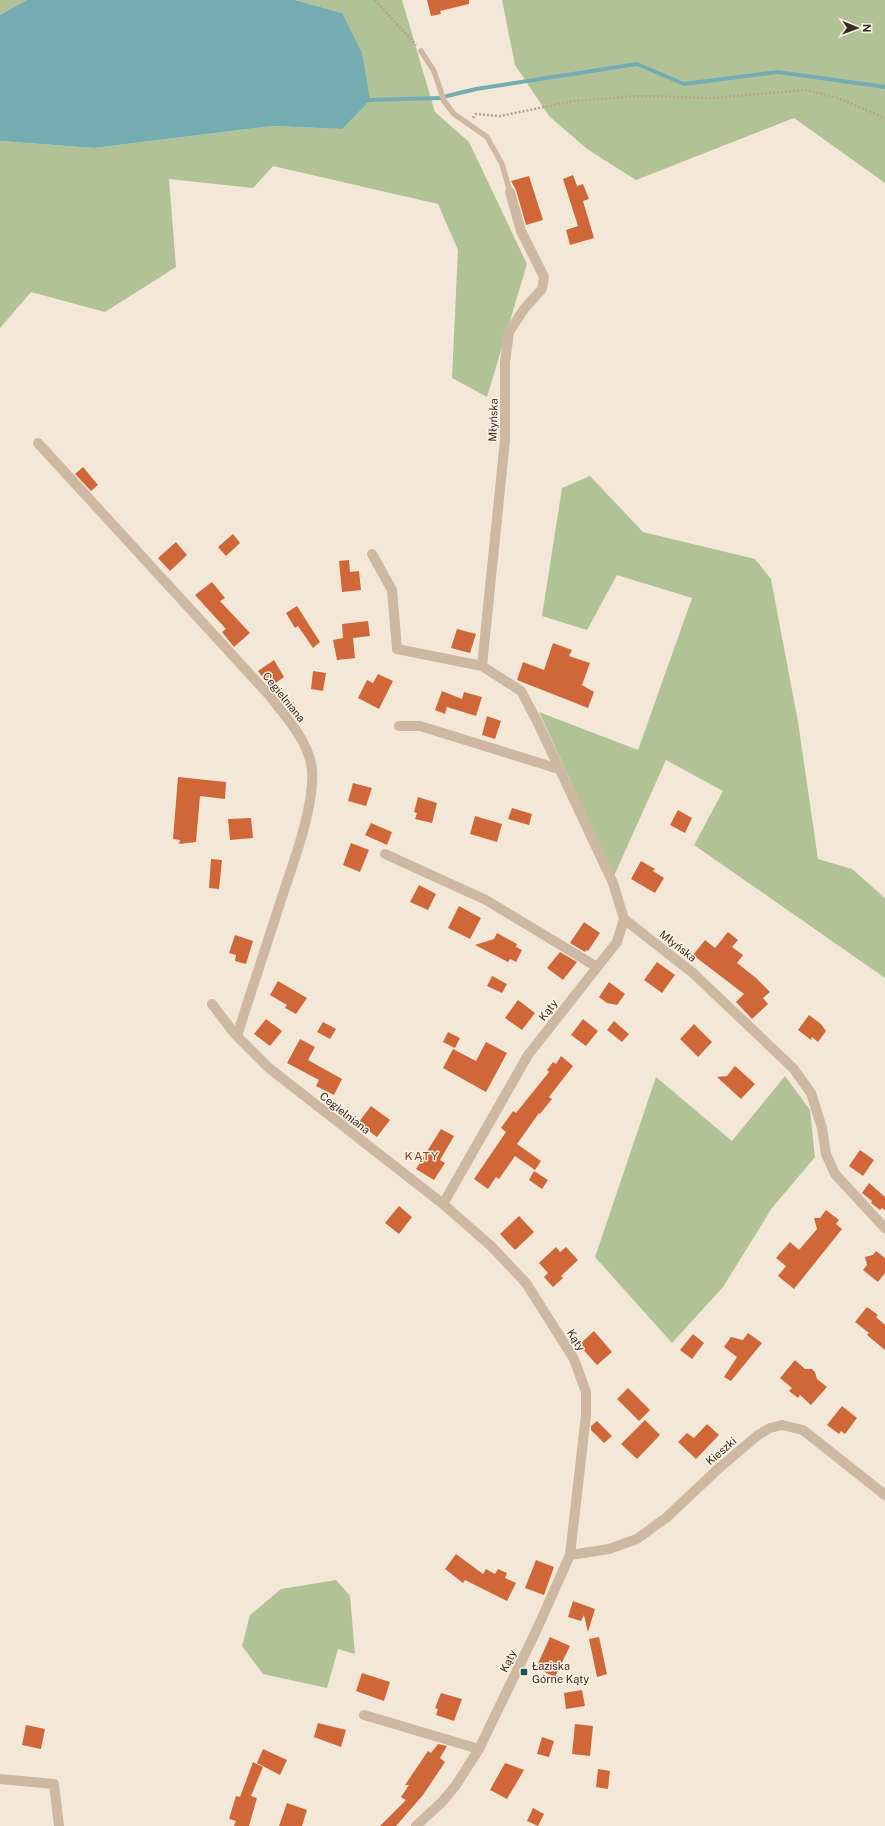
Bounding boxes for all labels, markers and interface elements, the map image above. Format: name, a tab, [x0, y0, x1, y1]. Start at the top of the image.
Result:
north arrow	[837, 8, 877, 48]
text: N	[861, 24, 873, 33]
street label: Młyńska	[486, 398, 500, 442]
street label: Cegielniana	[260, 670, 308, 724]
street label: Młyńska	[657, 928, 699, 964]
street label: Kąty	[536, 997, 560, 1023]
street label: Cegielniana	[318, 1090, 372, 1136]
district label: KĄTY	[405, 1149, 439, 1163]
street label: Kąty	[565, 1327, 587, 1353]
street label: Kieszki	[703, 1435, 739, 1467]
street label: Kąty	[497, 1648, 519, 1674]
place label: Łaziska Górne Kąty	[532, 1660, 589, 1685]
marker: Łaziska Górne Kąty	[519, 1667, 529, 1677]

